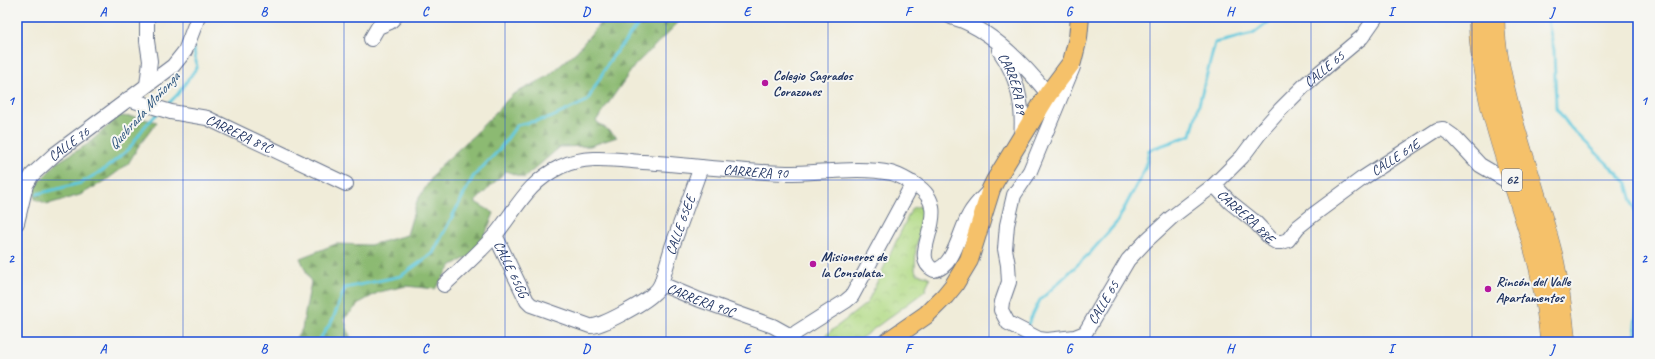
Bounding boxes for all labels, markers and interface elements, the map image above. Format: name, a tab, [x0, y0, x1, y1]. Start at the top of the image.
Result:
text: A	[100, 4, 108, 20]
text: B	[261, 4, 269, 20]
text: C	[422, 4, 430, 20]
text: D	[582, 4, 591, 20]
text: E	[744, 4, 753, 20]
text: F	[905, 4, 914, 20]
text: G	[1066, 4, 1074, 20]
text: H	[1226, 4, 1236, 20]
text: I	[1388, 4, 1397, 20]
text: J	[1549, 4, 1556, 20]
street label: CALLE 65	[1300, 47, 1348, 90]
street label: CARRERA 89	[994, 49, 1030, 117]
water label: Quebrada Moñonga	[104, 67, 185, 154]
place label: Colegio Sagrados Corazones	[773, 67, 855, 100]
marker: Colegio Sagrados Corazones	[760, 78, 770, 88]
text: 1	[8, 93, 16, 109]
text: 1	[1641, 93, 1649, 109]
street label: CARRERA 89C	[203, 110, 276, 157]
street label: CALLE 76	[44, 122, 93, 165]
street label: CALLE 61E	[1368, 134, 1424, 179]
street label: CARRERA 90	[723, 161, 790, 182]
road number: 62	[1502, 169, 1522, 191]
street label: CARRERA 88E	[1214, 186, 1280, 248]
street label: CALLE 65EE	[662, 191, 699, 257]
street label: CALLE 65GG	[491, 238, 533, 302]
place label: Misioneros de la Consolata.	[821, 248, 888, 281]
text: 2	[8, 251, 15, 267]
text: 2	[1641, 251, 1648, 267]
marker: Misioneros de la Consolata.	[808, 259, 818, 269]
place label: Rincón del Valle Apartamentos	[1496, 273, 1572, 306]
street label: CALLE 65	[1084, 277, 1123, 327]
street label: CARRERA 90C	[665, 279, 738, 321]
marker: Rincón del Valle Apartamentos	[1483, 284, 1493, 294]
text: A	[100, 341, 108, 357]
text: B	[261, 341, 269, 357]
text: C	[422, 341, 430, 357]
text: D	[582, 341, 591, 357]
text: E	[744, 341, 753, 357]
text: F	[905, 341, 914, 357]
text: G	[1066, 341, 1074, 357]
text: H	[1226, 341, 1236, 357]
text: I	[1388, 341, 1397, 357]
text: J	[1549, 341, 1556, 357]

